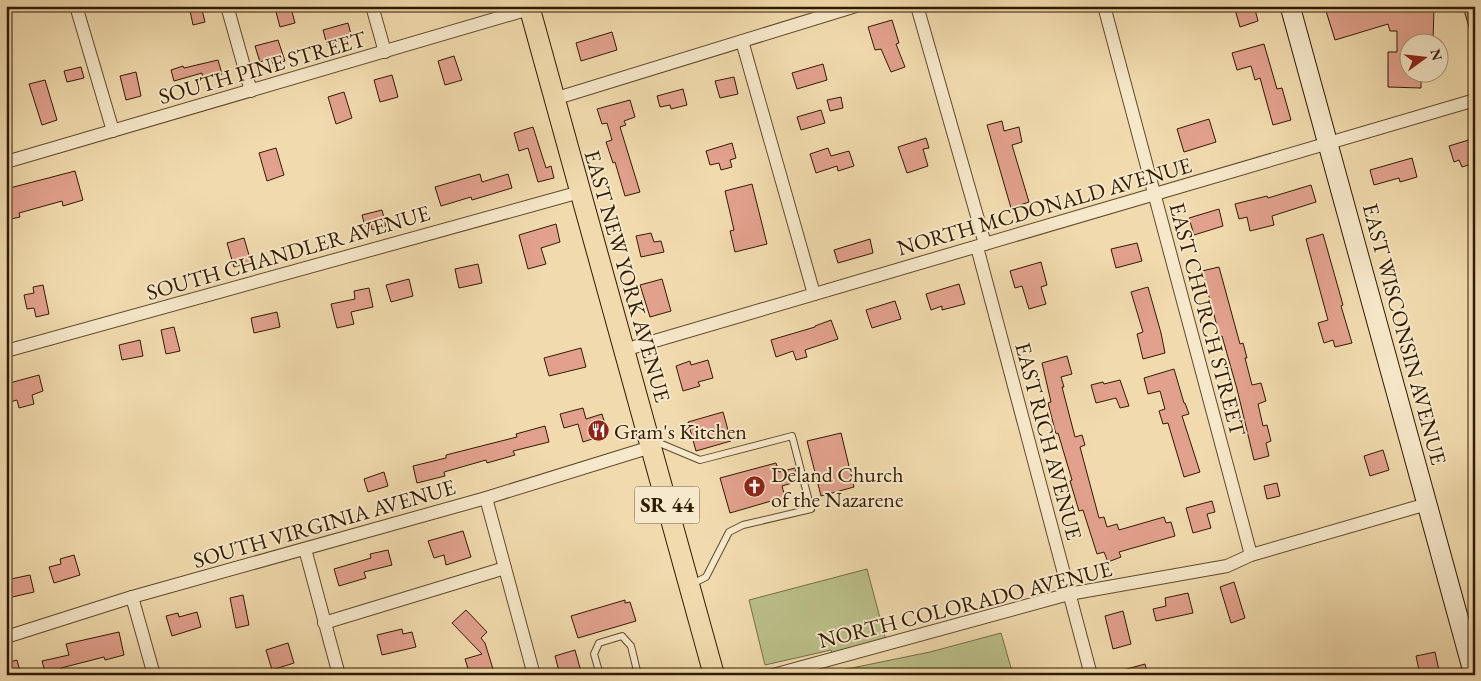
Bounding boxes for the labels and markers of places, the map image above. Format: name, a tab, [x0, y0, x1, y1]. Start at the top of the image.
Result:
place label: Gram's Kitchen	[614, 417, 747, 446]
restaurant icon: Gram's Kitchen	[586, 419, 610, 443]
place label: Deland Church of the Nazarene	[771, 460, 904, 514]
church icon: Deland Church of the Nazarene	[743, 475, 767, 499]

